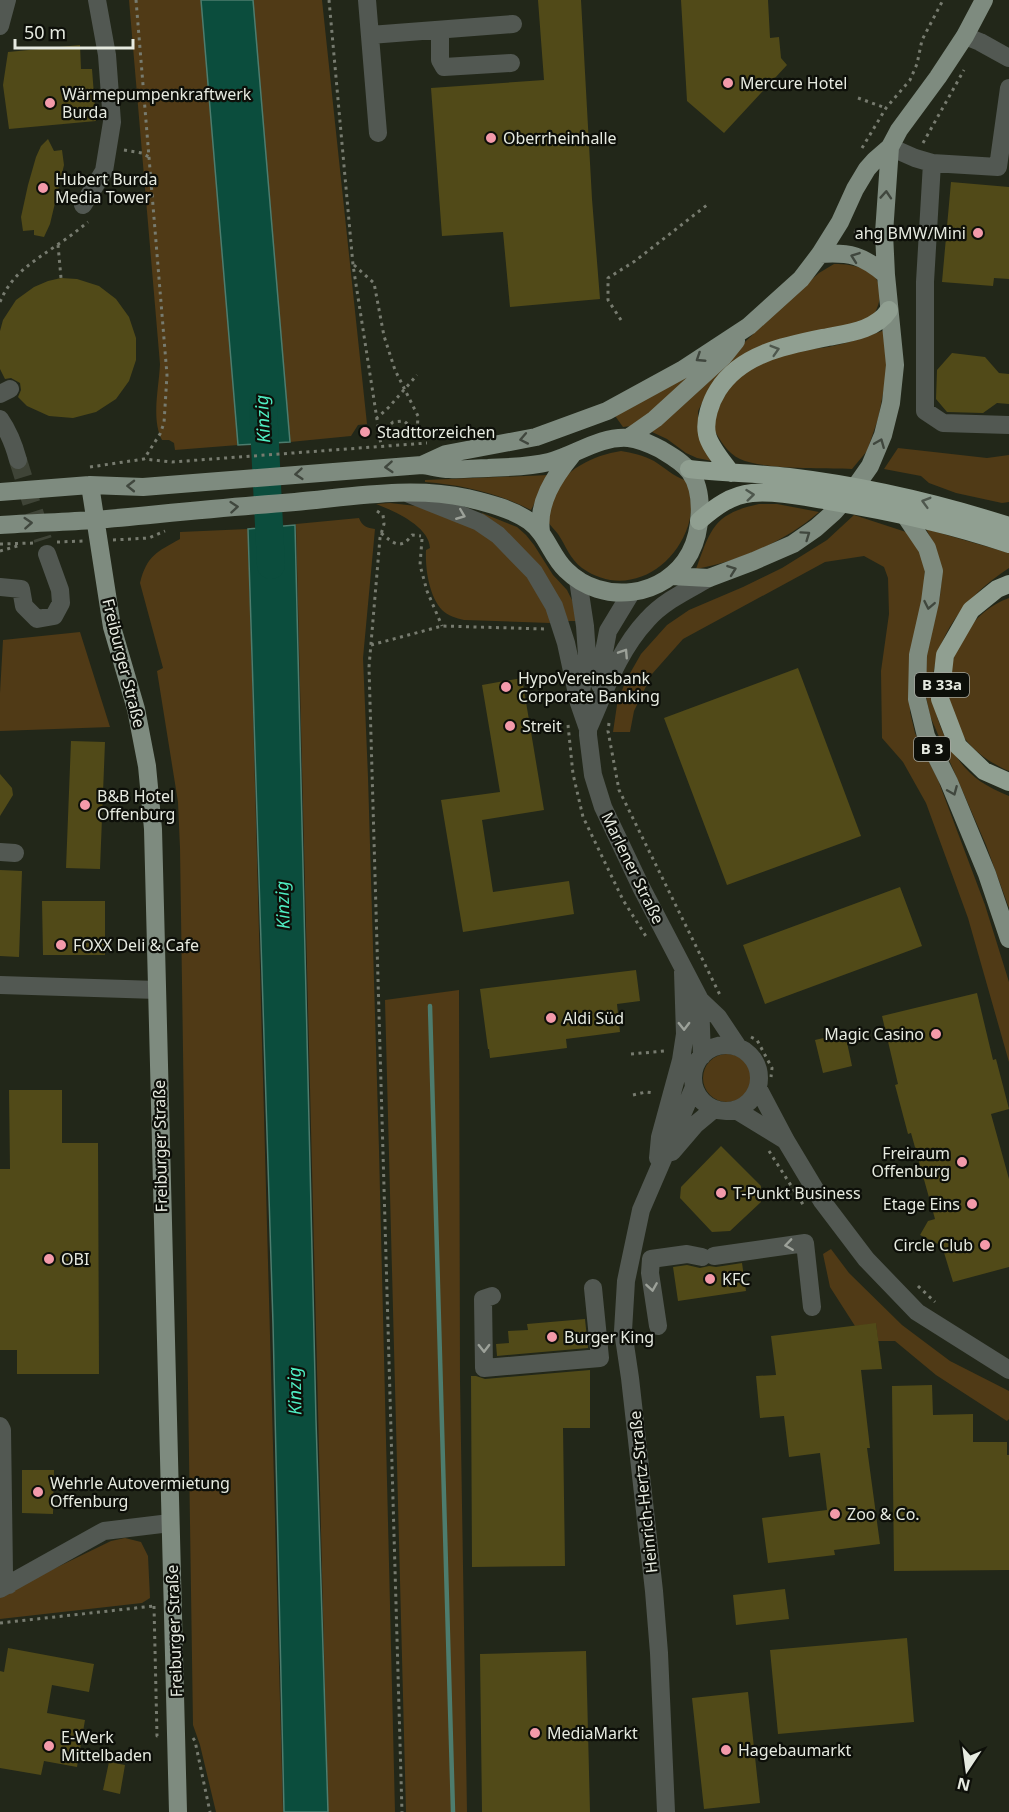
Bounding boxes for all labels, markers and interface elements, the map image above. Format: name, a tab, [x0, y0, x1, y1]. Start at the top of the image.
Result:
scale bar	[15, 12, 134, 50]
text: 50 m	[24, 20, 66, 44]
place label: Mercure Hotel	[740, 72, 847, 94]
marker: Mercure Hotel	[721, 76, 735, 90]
place label: Wärmepumpenkraftwerk Burda	[62, 83, 252, 123]
marker: Wärmepumpenkraftwerk Burda	[43, 96, 57, 110]
place label: Oberrheinhalle	[503, 127, 617, 149]
marker: Oberrheinhalle	[484, 131, 498, 145]
place label: Hubert Burda Media Tower	[55, 168, 158, 208]
marker: Hubert Burda Media Tower	[36, 181, 50, 195]
one-way arrow	[879, 191, 892, 200]
place label: ahg BMW/Mini	[855, 222, 966, 244]
marker: ahg BMW/Mini	[971, 226, 985, 240]
one-way arrow	[850, 251, 861, 264]
one-way arrow	[769, 345, 780, 357]
one-way arrow	[696, 351, 707, 362]
water label: Kinzig	[249, 394, 275, 444]
place label: Stadttorzeichen	[377, 421, 495, 443]
marker: Stadttorzeichen	[358, 425, 372, 439]
one-way arrow	[519, 432, 529, 445]
one-way arrow	[873, 438, 885, 449]
one-way arrow	[385, 460, 394, 473]
one-way arrow	[294, 467, 303, 480]
one-way arrow	[127, 480, 136, 493]
one-way arrow	[745, 489, 755, 502]
one-way arrow	[921, 497, 931, 510]
one-way arrow	[229, 500, 238, 513]
one-way arrow	[455, 508, 466, 520]
one-way arrow	[24, 517, 33, 530]
one-way arrow	[799, 531, 810, 542]
one-way arrow	[725, 565, 736, 577]
street label: Freiburger Straße	[97, 596, 151, 730]
one-way arrow	[923, 600, 936, 610]
one-way arrow	[616, 648, 627, 659]
place label: HypoVereinsbank Corporate Banking	[518, 667, 660, 707]
road number: B 33a	[915, 673, 969, 697]
marker: HypoVereinsbank Corporate Banking	[499, 680, 513, 694]
place label: Streit	[522, 715, 562, 737]
marker: Streit	[503, 719, 517, 733]
road number: B 3	[914, 737, 950, 761]
place label: B&B Hotel Offenburg	[97, 785, 175, 825]
one-way arrow	[946, 785, 958, 796]
marker: B&B Hotel Offenburg	[78, 798, 92, 812]
street label: Marlener Straße	[596, 808, 670, 928]
water label: Kinzig	[269, 880, 295, 930]
place label: FOXX Deli & Cafe	[73, 934, 199, 956]
marker: FOXX Deli & Cafe	[54, 938, 68, 952]
place label: Aldi Süd	[563, 1007, 624, 1029]
marker: Aldi Süd	[544, 1011, 558, 1025]
one-way arrow	[678, 1022, 690, 1031]
place label: Magic Casino	[824, 1023, 924, 1045]
marker: Magic Casino	[929, 1027, 943, 1041]
street label: Freiburger Straße	[148, 1080, 172, 1212]
place label: Freiraum Offenburg	[872, 1142, 950, 1182]
marker: Freiraum Offenburg	[955, 1155, 969, 1169]
place label: T-Punkt Business	[733, 1182, 861, 1204]
marker: T-Punkt Business	[714, 1186, 728, 1200]
place label: Etage Eins	[883, 1193, 960, 1215]
marker: Etage Eins	[965, 1197, 979, 1211]
place label: Circle Club	[894, 1234, 973, 1256]
marker: Circle Club	[978, 1238, 992, 1252]
one-way arrow	[785, 1239, 794, 1251]
place label: OBI	[61, 1248, 89, 1270]
marker: OBI	[42, 1252, 56, 1266]
place label: KFC	[722, 1268, 750, 1290]
marker: KFC	[703, 1272, 717, 1286]
one-way arrow	[645, 1281, 658, 1291]
place label: Burger King	[564, 1326, 654, 1348]
marker: Burger King	[545, 1330, 559, 1344]
one-way arrow	[478, 1344, 490, 1353]
water label: Kinzig	[282, 1367, 306, 1415]
street label: Heinrich-Hertz-Straße	[624, 1410, 662, 1574]
place label: Wehrle Autovermietung Offenburg	[50, 1472, 230, 1512]
marker: Wehrle Autovermietung Offenburg	[31, 1485, 45, 1499]
place label: Zoo & Co.	[847, 1503, 920, 1525]
marker: Zoo & Co.	[828, 1507, 842, 1521]
street label: Freiburger Straße	[161, 1564, 187, 1698]
place label: MediaMarkt	[547, 1722, 638, 1744]
place label: E-Werk Mittelbaden	[61, 1726, 152, 1766]
marker: MediaMarkt	[528, 1726, 542, 1740]
marker: E-Werk Mittelbaden	[42, 1739, 56, 1753]
place label: Hagebaumarkt	[738, 1739, 851, 1761]
north arrow	[937, 1740, 997, 1800]
marker: Hagebaumarkt	[719, 1743, 733, 1757]
text: N	[955, 1772, 972, 1797]

